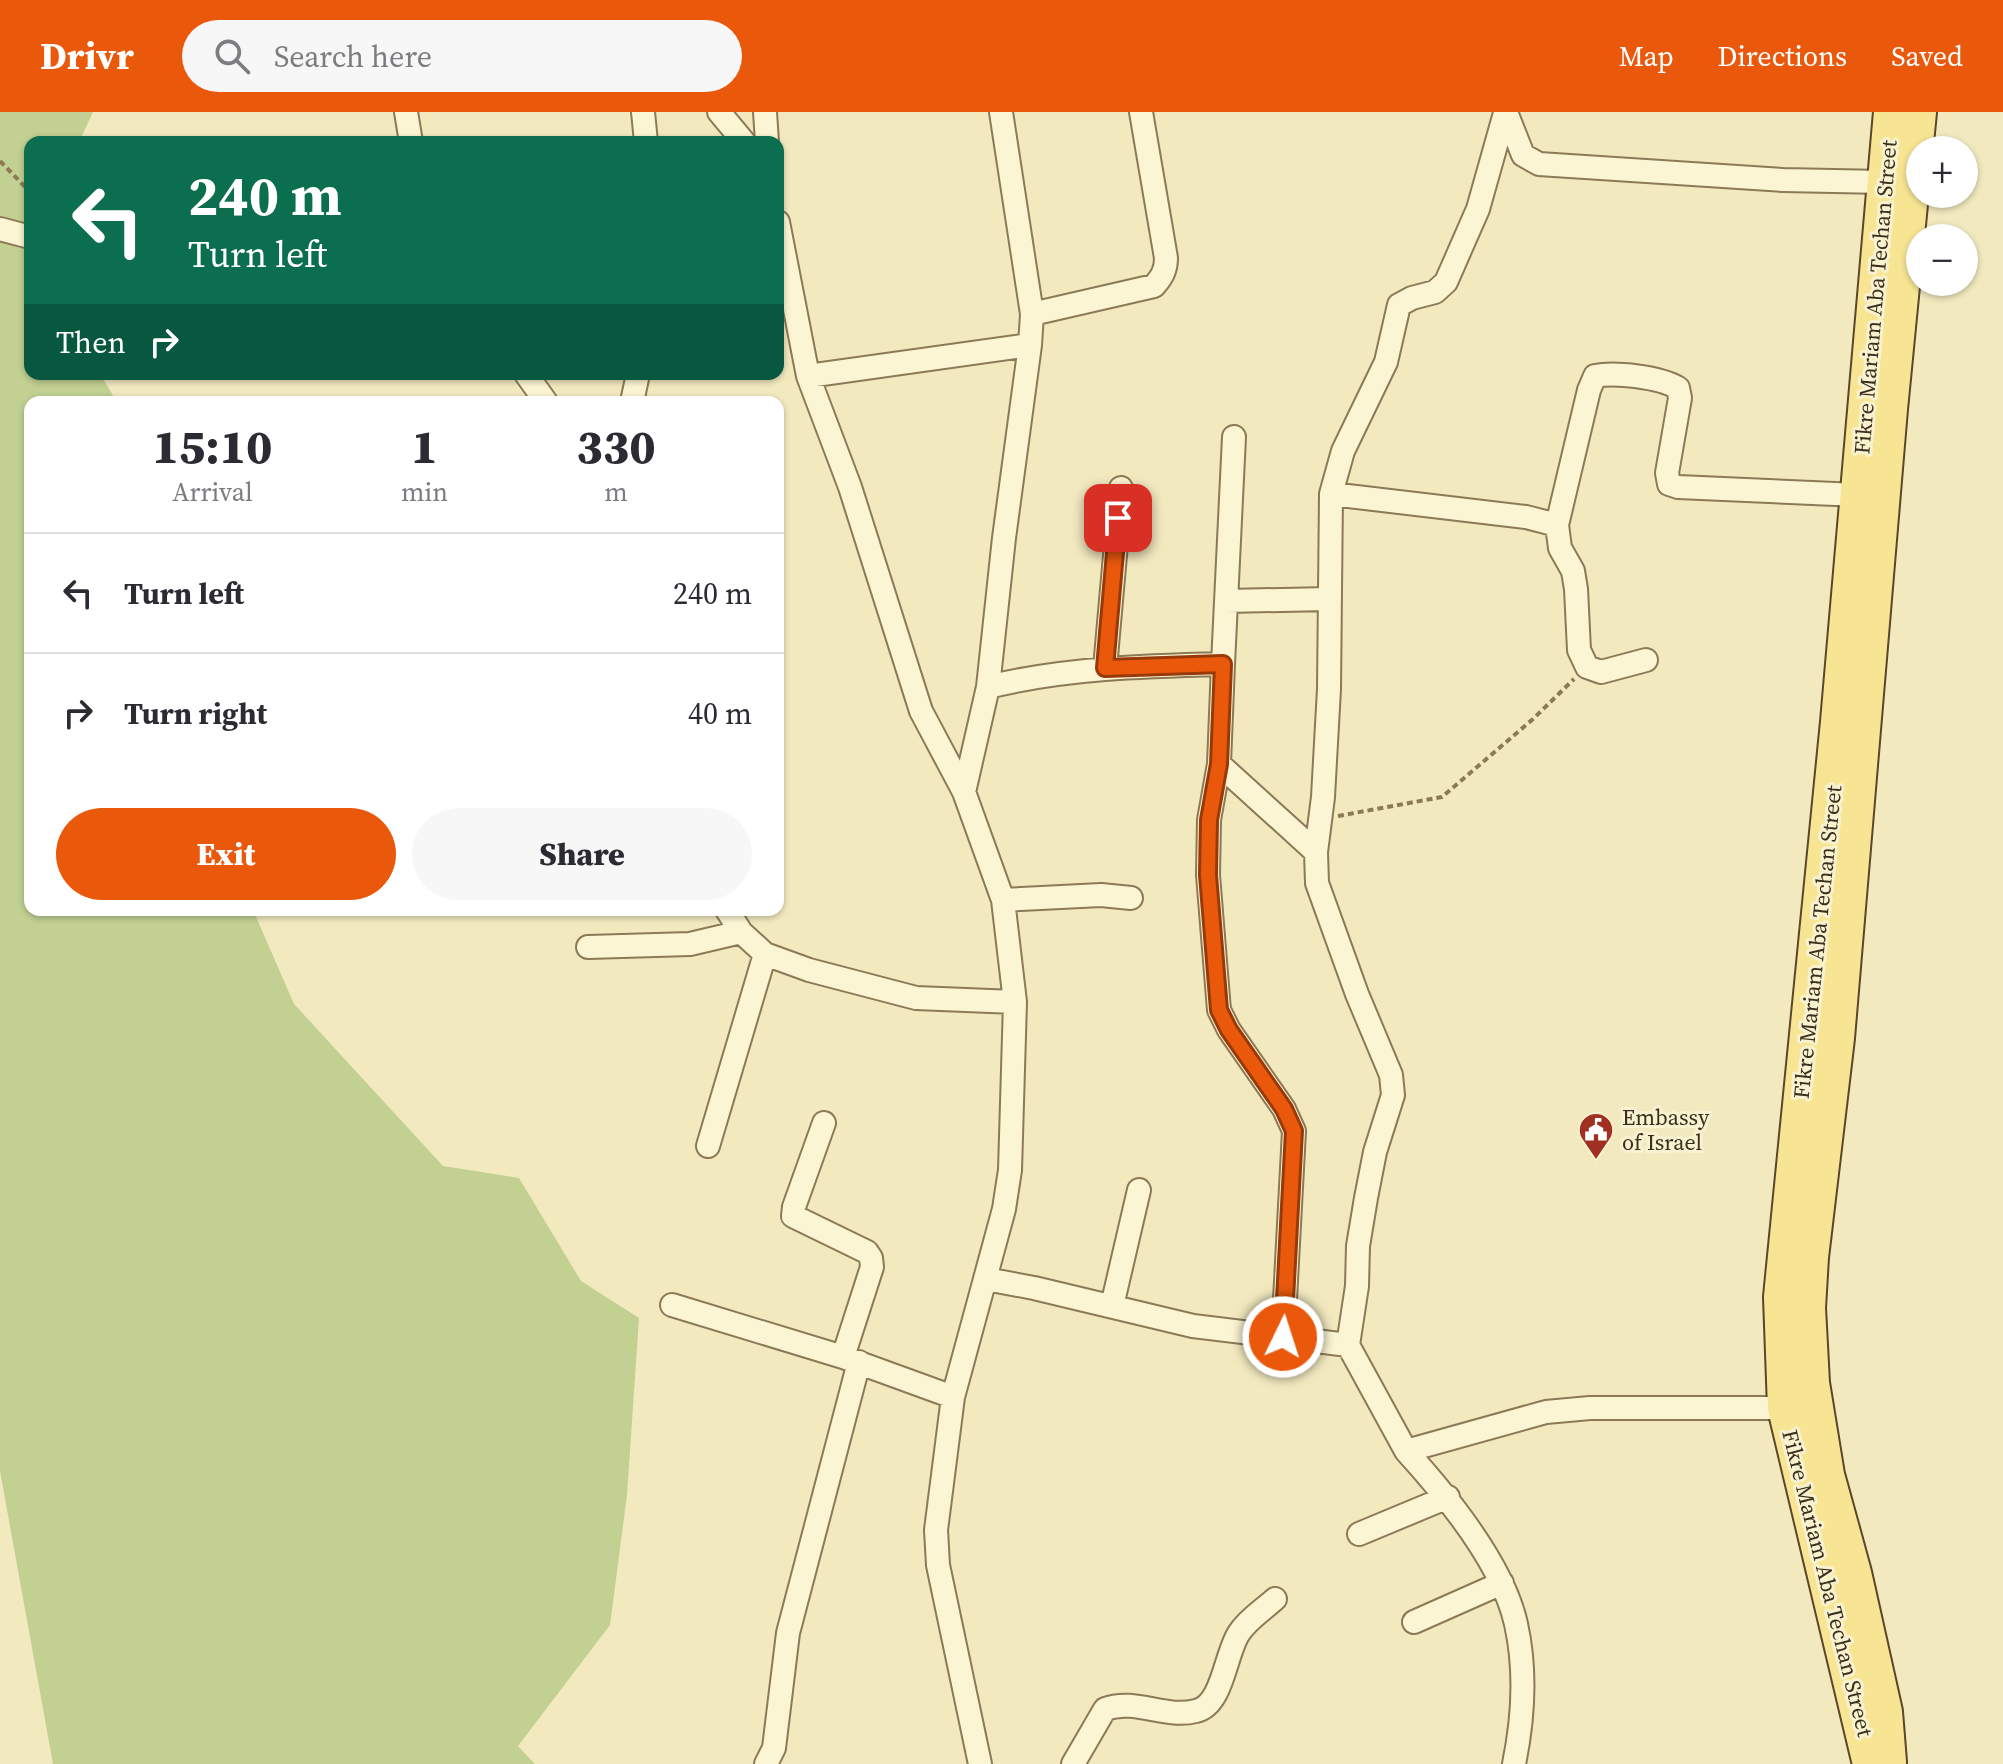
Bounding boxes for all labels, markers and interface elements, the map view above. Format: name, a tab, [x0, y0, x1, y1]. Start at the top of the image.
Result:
search box	[182, 20, 742, 92]
text: Drivr	[40, 30, 134, 82]
icon: search	[210, 34, 254, 78]
text: Search here	[274, 36, 432, 77]
text: Map	[1619, 37, 1674, 75]
text: Directions	[1718, 37, 1847, 75]
text: Saved	[1891, 37, 1963, 75]
map controls	[1906, 136, 1978, 296]
button: +	[1906, 136, 1978, 208]
street label: Fikre Mariam Aba Techan Street	[1846, 138, 1904, 455]
text: 240 m	[188, 157, 342, 234]
icon: left	[56, 168, 160, 272]
button: −	[1906, 224, 1978, 296]
text: Turn left	[188, 230, 327, 279]
icon: right	[142, 320, 186, 364]
text: Then	[56, 322, 126, 363]
text: 15:10	[152, 413, 273, 479]
text: 1	[411, 413, 438, 479]
text: 330	[576, 413, 656, 479]
text: Arrival	[172, 474, 253, 510]
text: min	[401, 474, 448, 510]
text: m	[604, 474, 628, 510]
pin	[1084, 484, 1152, 552]
icon: arrive	[1096, 496, 1140, 540]
icon: left	[56, 571, 100, 615]
text: Turn left	[124, 573, 244, 614]
text: 240 m	[673, 573, 752, 614]
icon: right	[56, 691, 100, 735]
text: Turn right	[124, 693, 267, 734]
text: 40 m	[688, 693, 752, 734]
street label: Fikre Mariam Aba Techan Street	[1786, 783, 1848, 1100]
button: Exit	[56, 808, 396, 900]
button: Share	[412, 808, 752, 900]
place label: Embassy of Israel	[1622, 1102, 1710, 1157]
public building icon: Embassy of Israel	[1577, 1111, 1615, 1161]
position arrow	[1241, 1295, 1325, 1379]
street label: Fikre Mariam Aba Techan Street	[1775, 1426, 1881, 1740]

